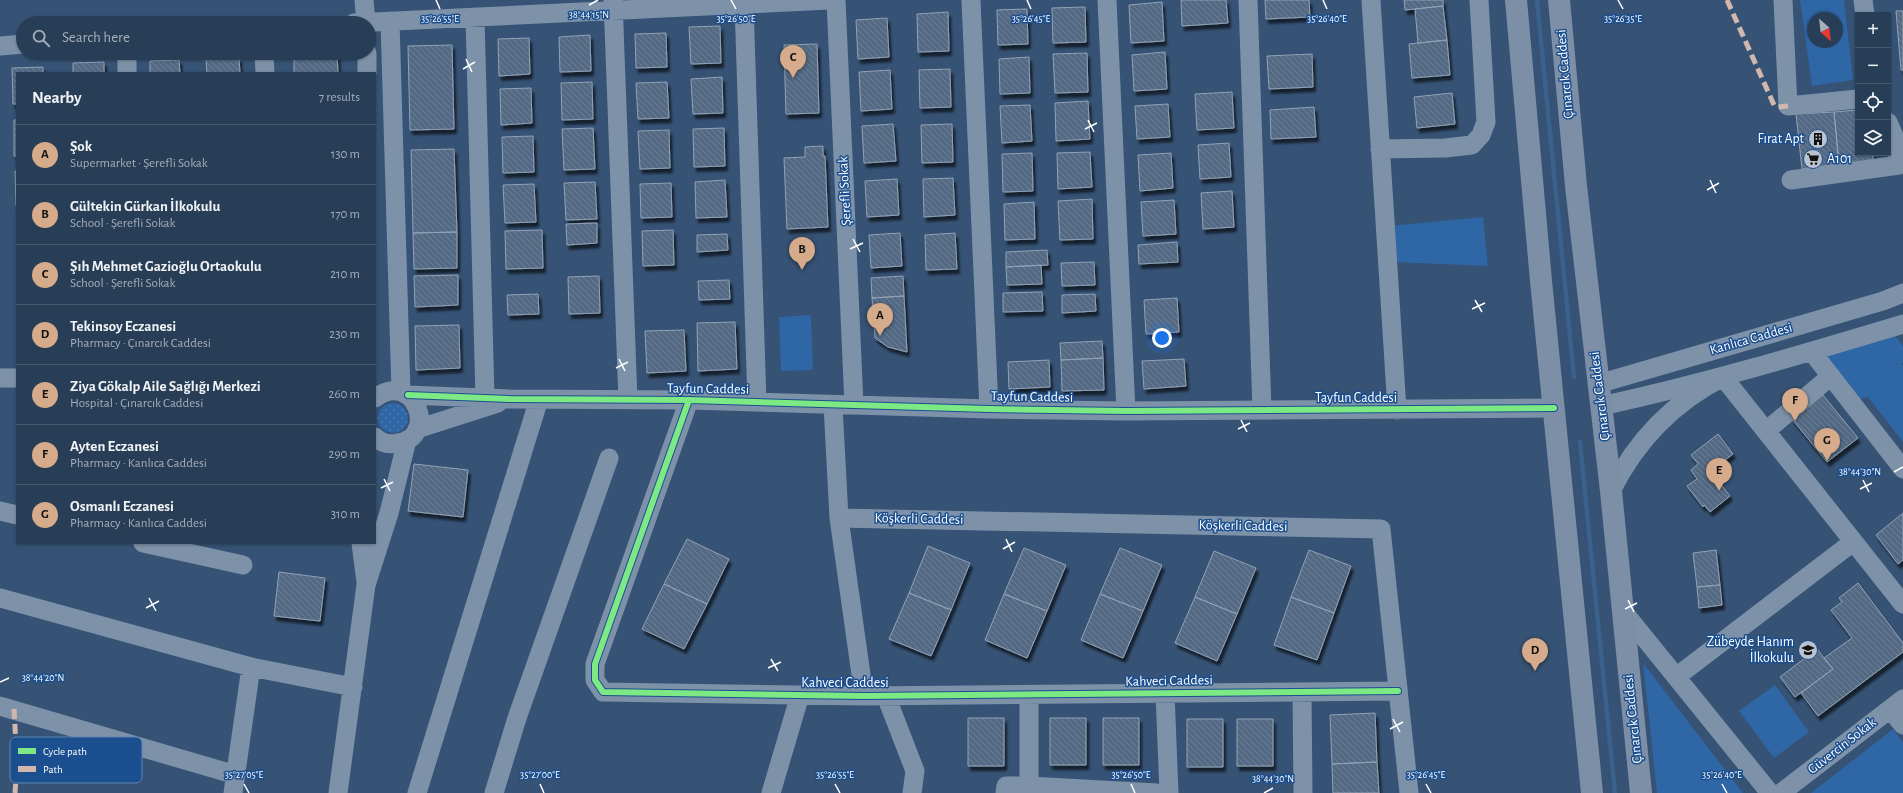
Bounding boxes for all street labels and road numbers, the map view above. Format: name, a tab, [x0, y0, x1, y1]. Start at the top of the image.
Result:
street label: Çınarcık Caddesi	[1554, 29, 1576, 119]
street label: Şerefli Sokak	[836, 155, 854, 226]
street label: Kanlıca Caddesi	[1708, 321, 1794, 357]
street label: Çınarcık Caddesi	[1588, 351, 1612, 441]
street label: Tayfun Caddesi	[667, 381, 749, 397]
street label: Tayfun Caddesi	[991, 389, 1073, 405]
street label: Tayfun Caddesi	[1315, 391, 1397, 405]
street label: Köşkerli Caddesi	[874, 511, 964, 527]
street label: Köşkerli Caddesi	[1198, 518, 1288, 534]
street label: Kahveci Caddesi	[1125, 673, 1213, 689]
street label: Çınarcık Caddesi	[1621, 674, 1645, 764]
street label: Kahveci Caddesi	[801, 676, 889, 690]
street label: Güvercin Sokak	[1805, 715, 1879, 777]

